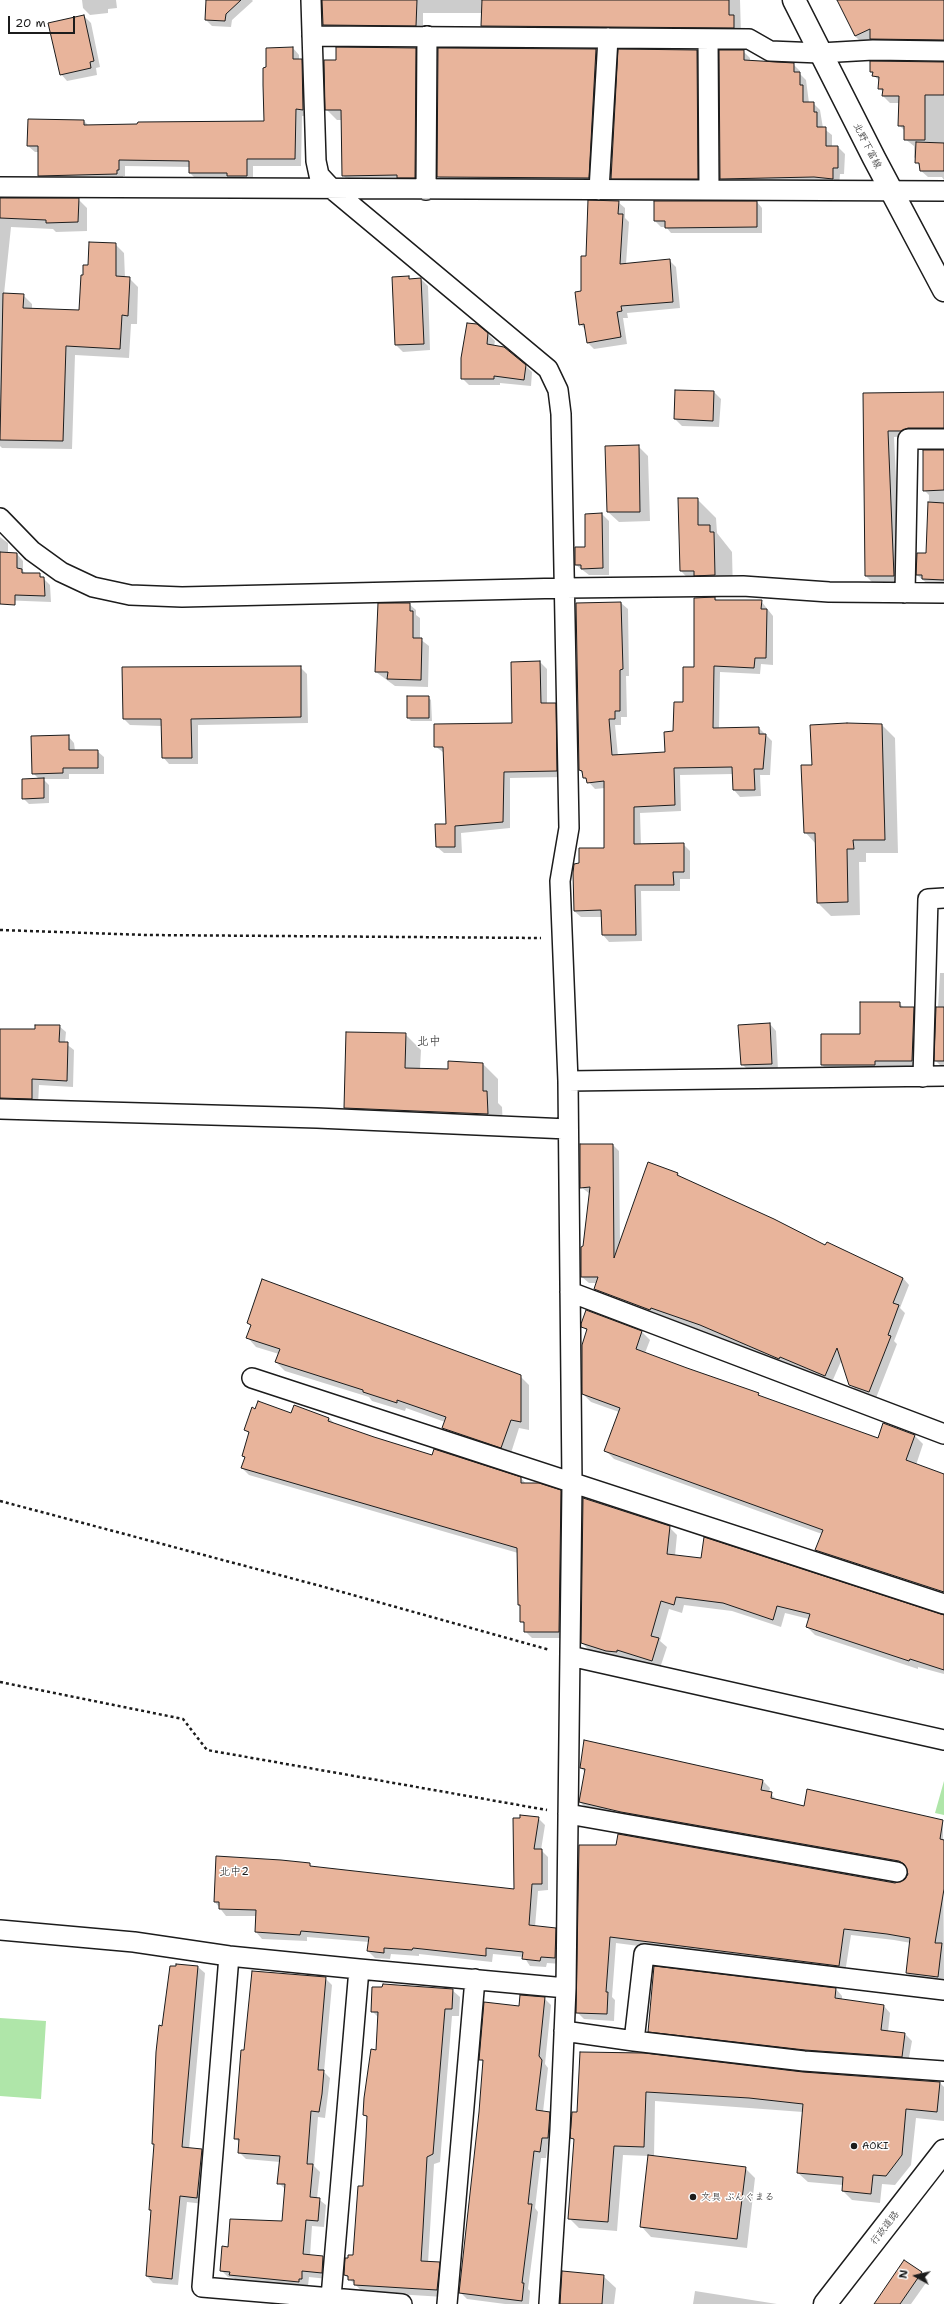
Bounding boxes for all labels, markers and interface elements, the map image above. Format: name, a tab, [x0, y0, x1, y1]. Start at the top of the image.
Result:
scale bar	[10, 8, 77, 34]
text: 20 m	[15, 15, 46, 31]
street label: 北野下富線	[850, 121, 884, 171]
district label: 北中	[417, 1035, 441, 1049]
district label: 北中2	[219, 1865, 249, 1879]
place label: AOKI	[862, 2140, 889, 2152]
marker: AOKI	[849, 2141, 859, 2151]
place label: 文具 ぶんぐまる	[701, 2191, 774, 2203]
marker: 文具 ぶんぐまる	[688, 2192, 698, 2202]
street label: 行政道路	[868, 2209, 902, 2247]
north arrow	[896, 2256, 936, 2296]
text: N	[896, 2269, 912, 2280]

